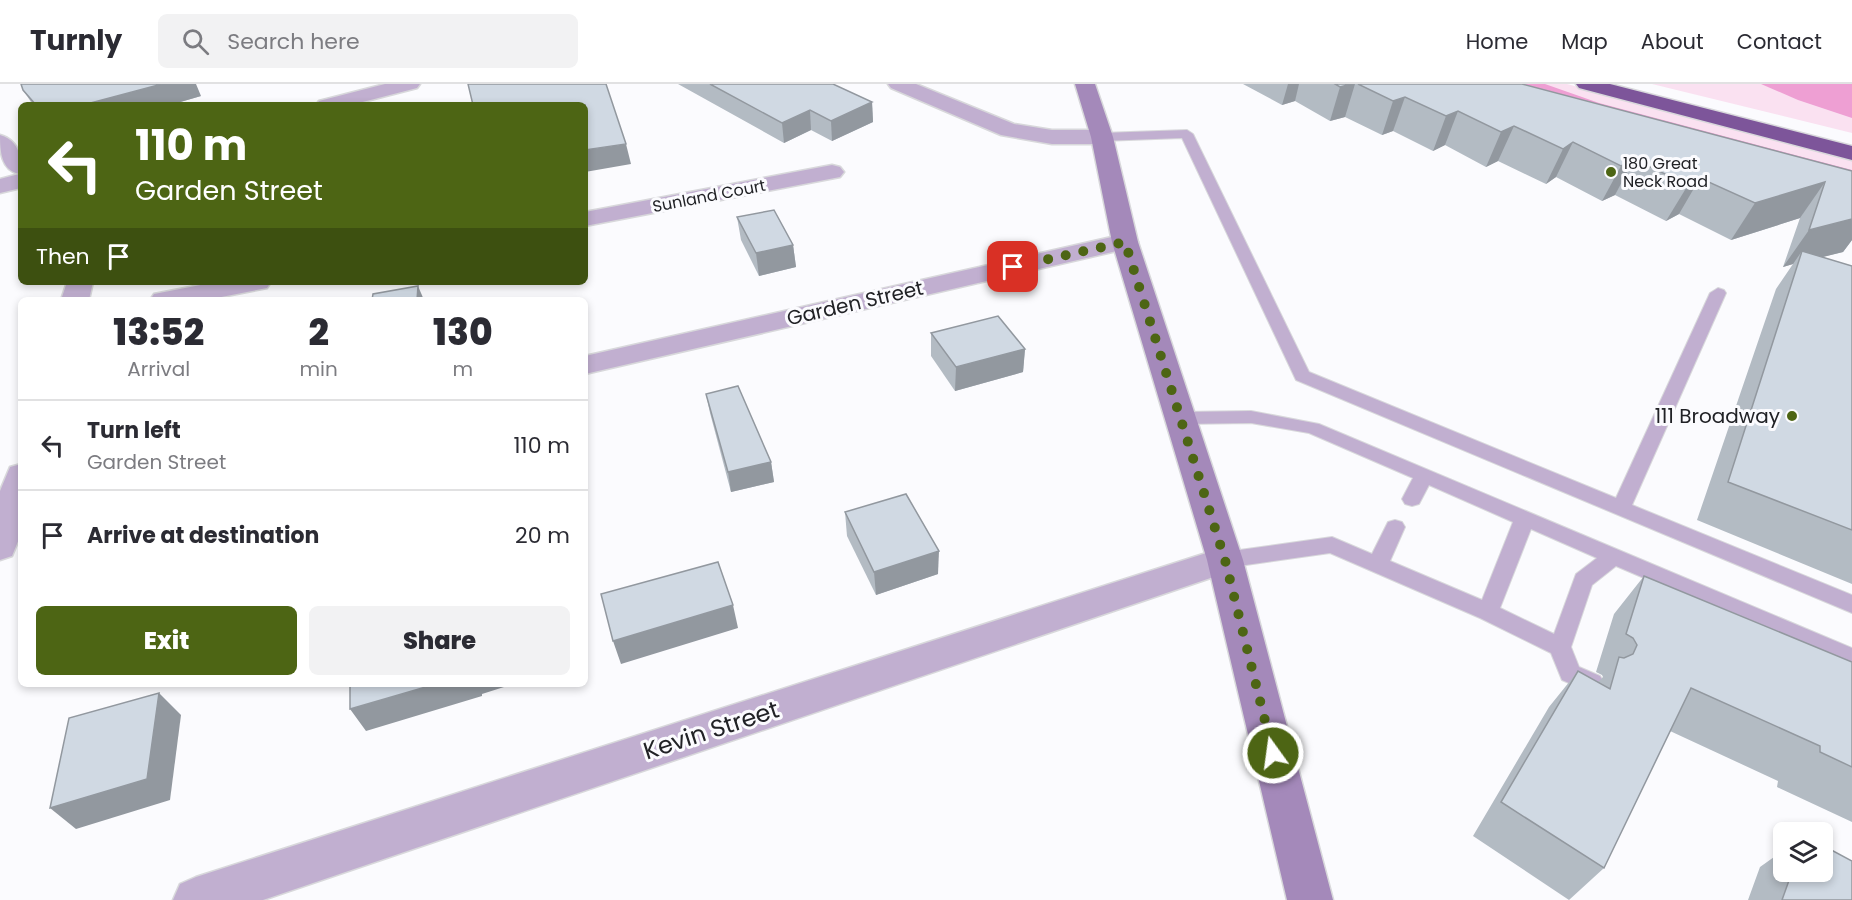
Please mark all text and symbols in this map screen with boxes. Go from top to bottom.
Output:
search box [158,14,578,68]
text: Turnly [30,21,122,60]
icon: search [179,25,212,58]
text: Search here [227,26,360,57]
text: Home [1466,27,1528,56]
text: Map [1561,27,1608,56]
text: About [1641,27,1704,56]
text: Contact [1737,27,1822,56]
text: 110 m [135,116,247,175]
icon: left [36,126,114,204]
place label: 180 Great Neck Road [1623,152,1708,193]
marker: 180 Great Neck Road [1604,165,1618,179]
text: Garden Street [135,172,323,209]
street label: Sunland Court [651,174,768,218]
icon: arrive [102,240,135,273]
text: Then [36,241,90,272]
pin [987,241,1038,292]
icon: arrive [996,250,1029,283]
street label: Garden Street [784,274,926,332]
text: 13:52 [113,307,204,358]
text: 2 [308,307,329,358]
text: 130 [433,307,493,358]
text: Arrival [127,355,190,383]
text: min [299,355,338,383]
text: m [453,355,473,383]
place label: 111 Broadway [1655,402,1780,430]
marker: 111 Broadway [1785,409,1799,423]
text: Turn left [87,415,181,446]
icon: left [36,429,69,462]
text: 110 m [514,430,570,461]
text: Garden Street [87,448,226,476]
icon: arrive [36,519,69,552]
text: Arrive at destination [87,520,319,551]
text: 20 m [515,520,570,551]
button: Exit [36,606,297,675]
button: Share [309,606,570,675]
street label: Kevin Street [639,693,783,767]
position arrow [1241,721,1305,785]
map controls [1773,822,1833,882]
button: layers [1773,822,1833,882]

